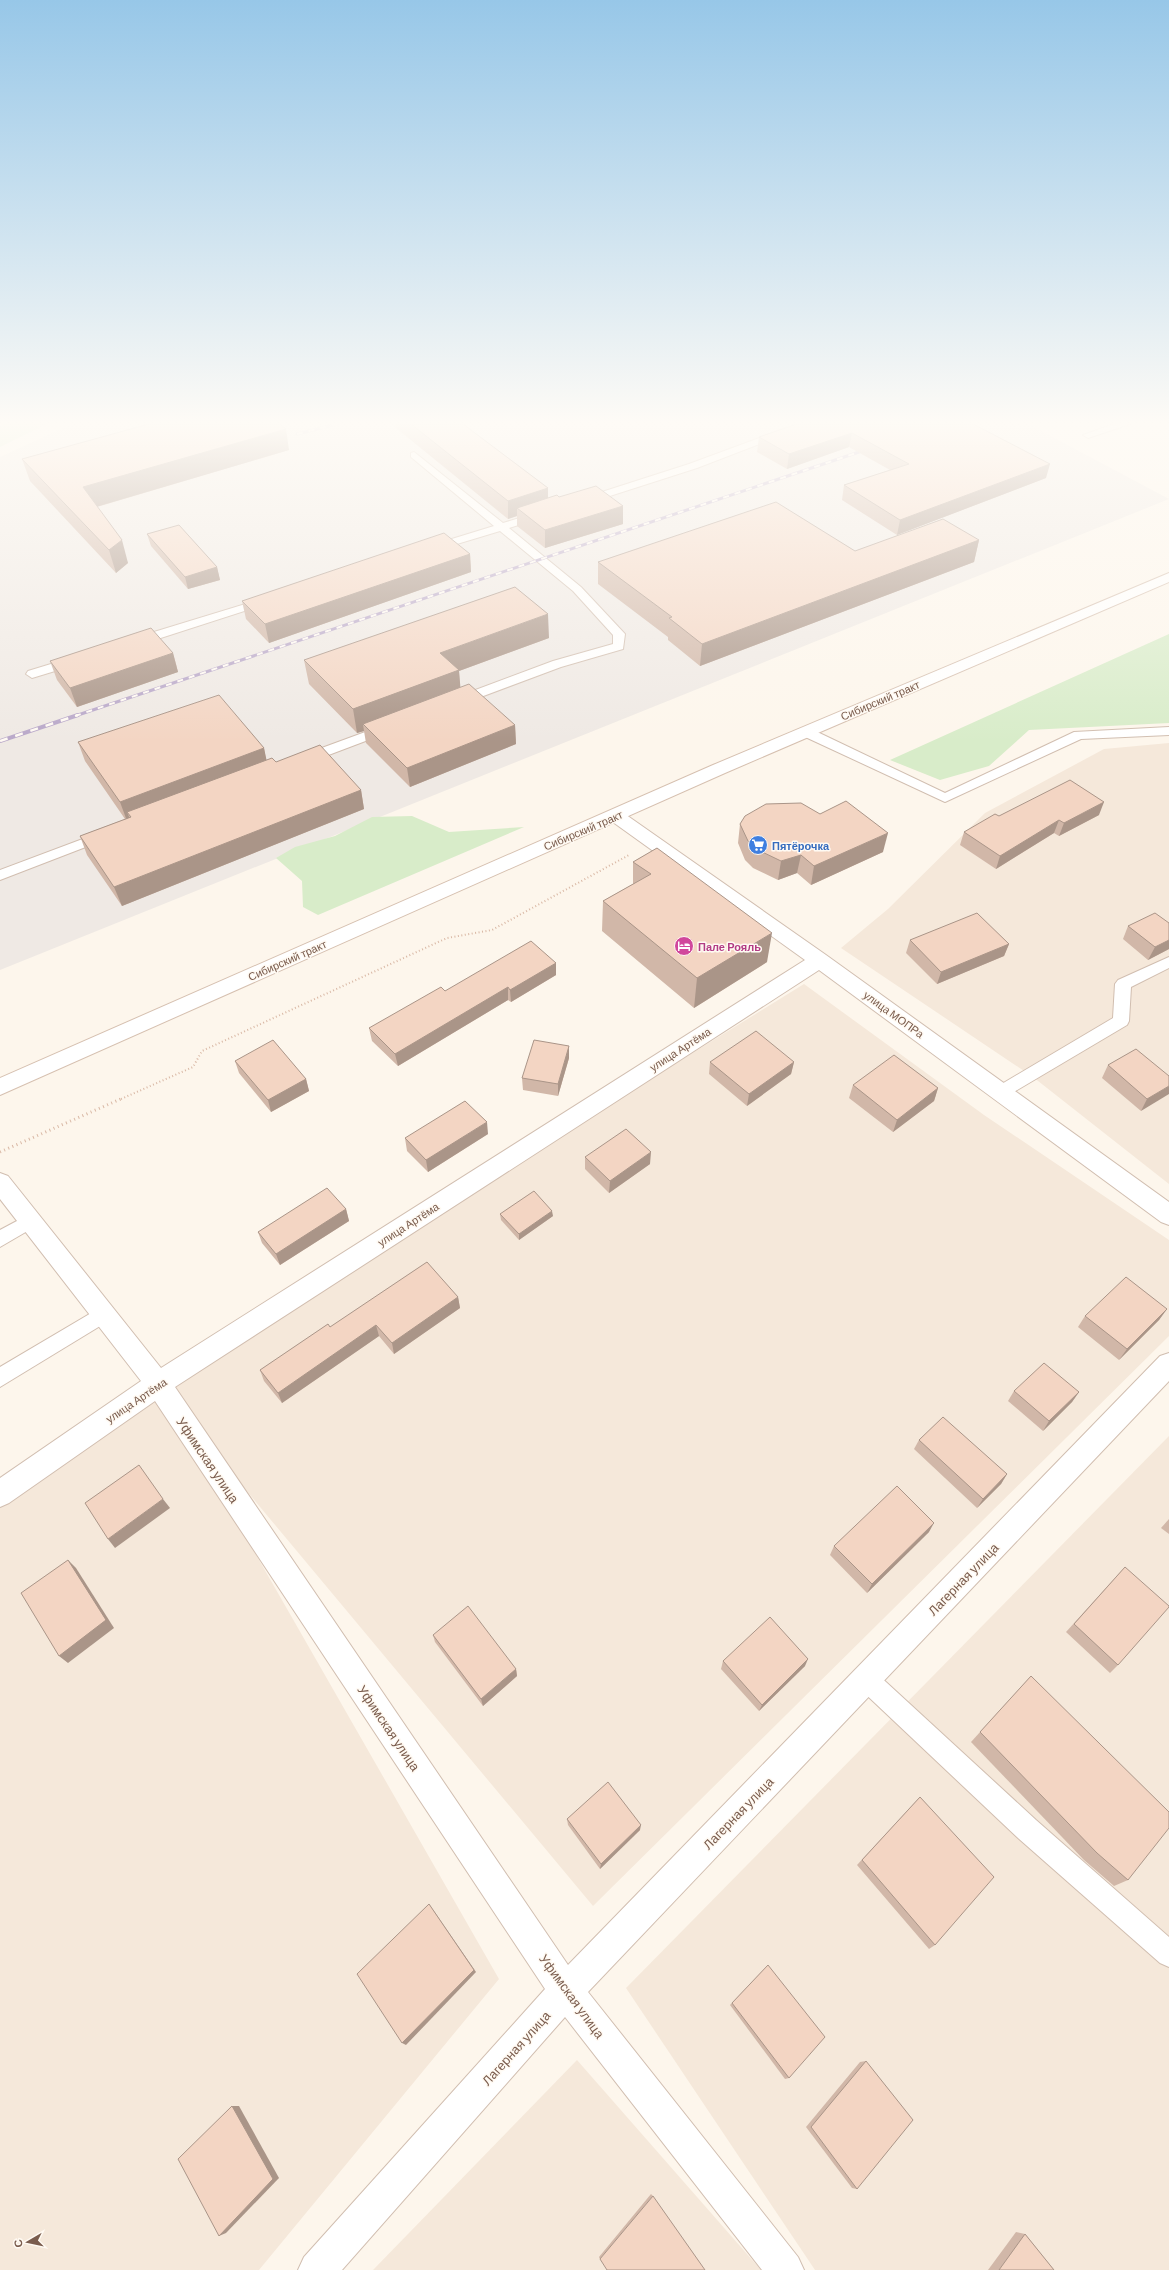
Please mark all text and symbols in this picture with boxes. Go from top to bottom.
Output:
street label: Сибирский тракт [838,677,922,723]
street label: Сибирский тракт [541,807,625,853]
supermarket icon: Пятёрочка [747,834,769,856]
place label: Пятёрочка [772,839,830,852]
hotel icon: Пале Рояль [673,935,695,957]
street label: Сибирский тракт [246,937,328,983]
place label: Пале Рояль [698,940,761,953]
street label: улица МОПРа [861,988,927,1041]
street label: улица Артёма [647,1024,714,1074]
street label: улица Артёма [375,1199,442,1249]
street label: улица Артёма [103,1374,170,1425]
street label: Уфимская улица [173,1414,243,1507]
street label: Лагерная улица [924,1539,1002,1619]
street label: Уфимская улица [354,1682,424,1775]
street label: Лагерная улица [699,1773,777,1853]
street label: Уфимская улица [536,1951,608,2042]
street label: Лагерная улица [478,2007,554,2088]
north arrow [8,2222,48,2262]
text: С [11,2239,25,2249]

